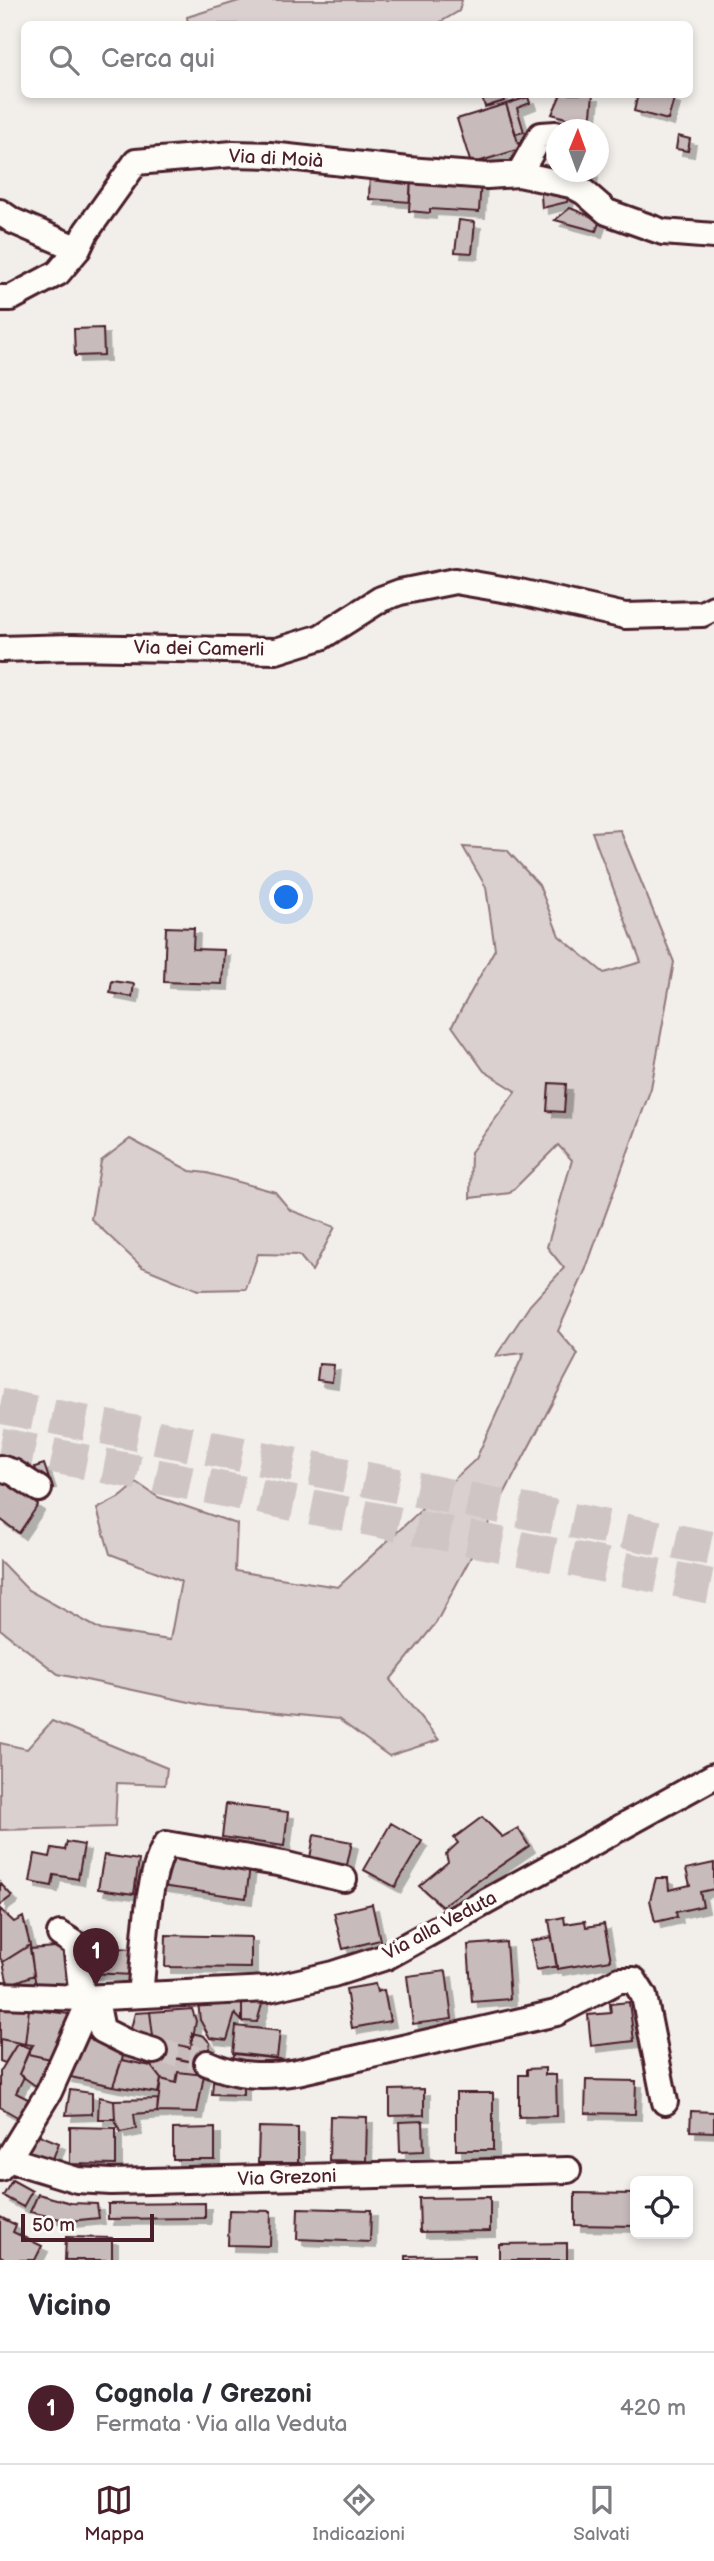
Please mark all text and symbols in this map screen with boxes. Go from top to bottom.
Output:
search box [21,21,693,98]
icon: search [45,41,83,79]
text: Cerca qui [101,44,215,75]
north arrow [546,119,609,182]
street label: Via di Moià [228,145,324,173]
street label: Via dei Camerli [134,636,264,662]
your location [269,880,303,914]
street label: Via alla Veduta [379,1886,501,1966]
pin: 1 [73,1928,119,1986]
street label: Via Grezoni [237,2165,337,2191]
map controls [630,2176,693,2239]
button: locate [630,2176,693,2239]
scale bar [21,2211,154,2243]
text: 50 m [32,2214,75,2237]
text: Vicino [28,2288,111,2324]
text: Cognola / Grezoni [95,2379,312,2410]
text: 1 [46,2394,56,2422]
text: 420 m [620,2394,686,2422]
text: Fermata · Via alla Veduta [95,2410,348,2438]
tab: Mappa [84,2481,144,2546]
tab: Indicazioni [313,2481,405,2546]
tab: Salvati [573,2481,630,2546]

